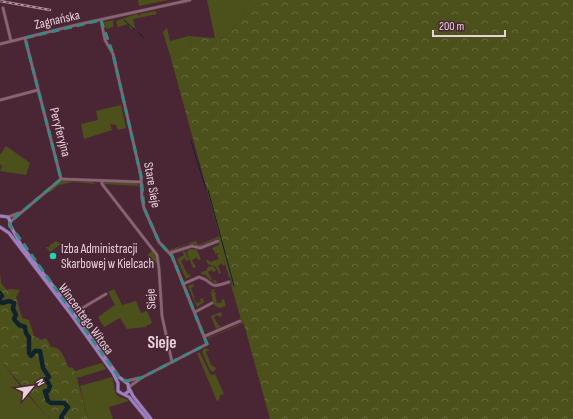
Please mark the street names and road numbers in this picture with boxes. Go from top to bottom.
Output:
street label: Zagnańska [33,7,81,33]
street label: Peryferyjna [46,106,74,158]
street label: Stare Sieje [140,161,164,209]
street label: Wincentego Witosa [55,280,117,358]
street label: Sieje [142,288,160,310]

